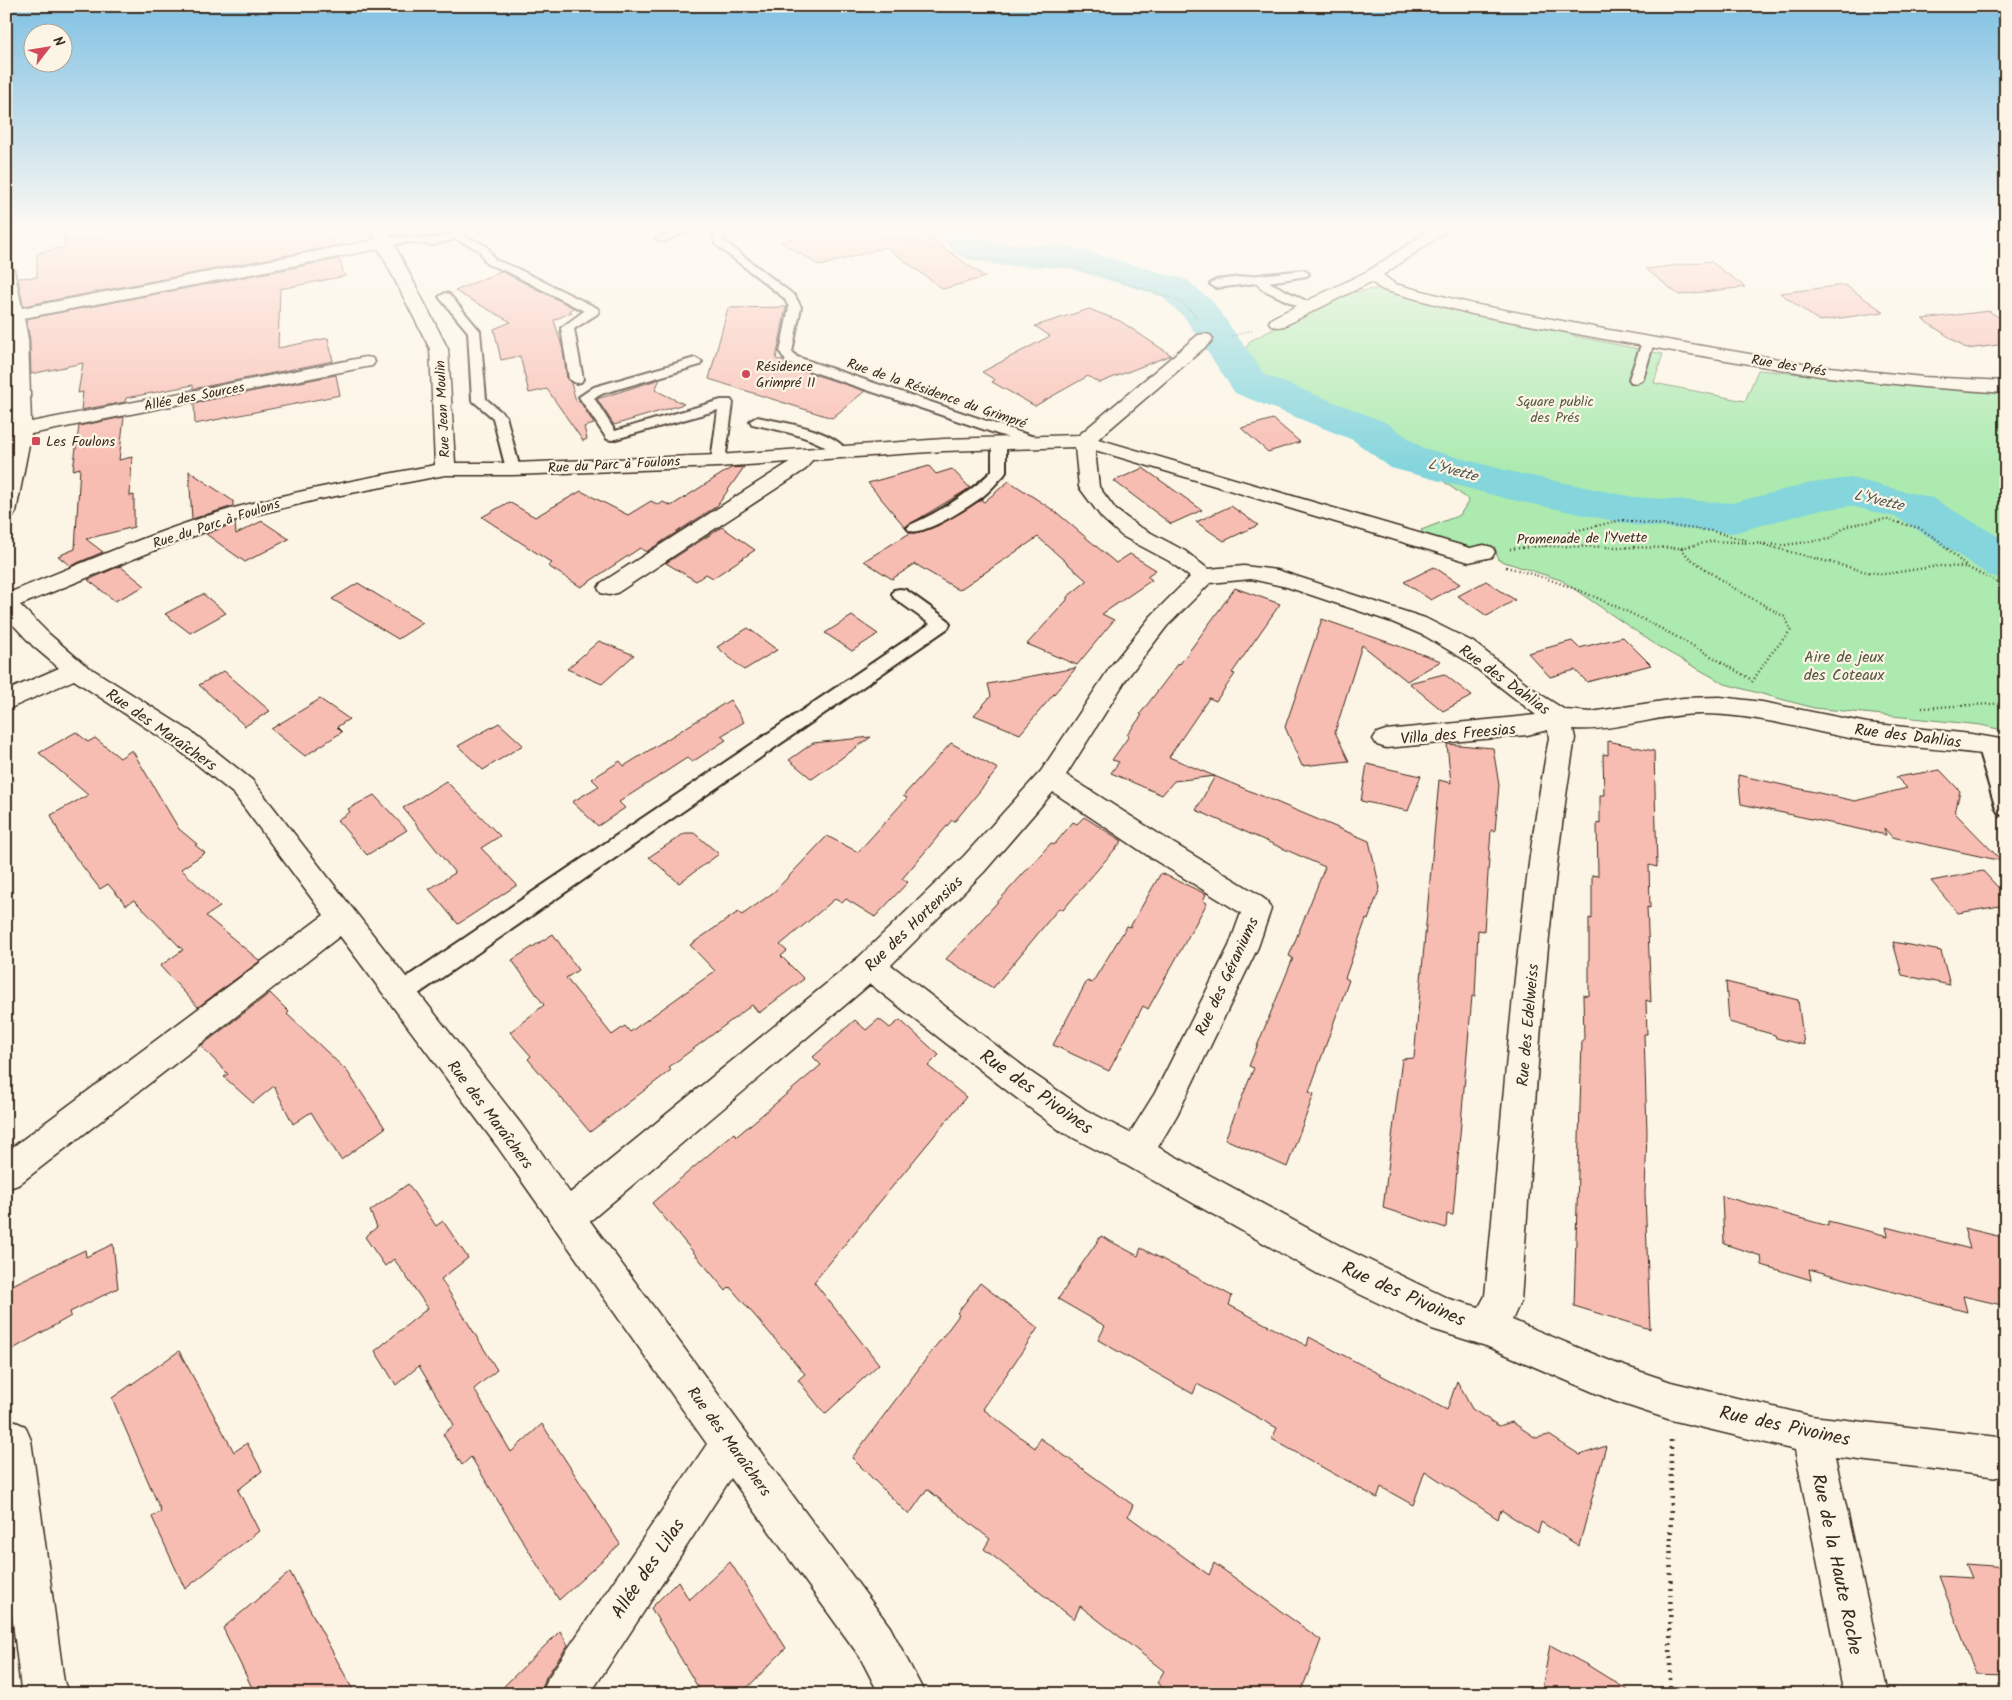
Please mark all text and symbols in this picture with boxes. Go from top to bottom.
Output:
north arrow [22,22,72,72]
text: N [47,32,70,51]
street label: Rue des Prés [1750,349,1828,383]
street label: Rue de la Résidence du Grimpré [844,353,1030,435]
place label: Résidence Grimpré II [756,356,815,394]
street label: Rue Jean Moulin [429,360,457,458]
marker: Résidence Grimpré II [740,368,752,380]
street label: Allée des Sources [142,376,246,418]
park label: Square public des Prés [1516,391,1594,429]
place label: Les Foulons [46,431,115,453]
marker: Les Foulons [30,435,42,447]
street label: Rue du Parc à Foulons [547,451,681,479]
water label: L'Yvette [1425,453,1481,489]
water label: L'Yvette [1852,484,1907,519]
street label: Rue du Parc à Foulons [150,493,283,555]
street label: Promenade de l'Yvette [1516,527,1648,551]
street label: Rue des Dahlias [1453,638,1555,722]
park label: Aire de jeux des Coteaux [1804,645,1885,688]
street label: Rue des Maraîchers [100,682,222,778]
street label: Villa des Freesias [1400,717,1517,752]
street label: Rue des Dahlias [1853,718,1963,755]
street label: Rue des Hortensias [859,870,969,978]
street label: Rue des Géraniums [1189,913,1266,1040]
street label: Rue des Edelweiss [1511,963,1546,1087]
street label: Rue des Pivoines [973,1042,1099,1143]
street label: Rue des Maraîchers [440,1055,539,1175]
street label: Rue des Pivoines [1336,1254,1470,1336]
street label: Rue des Maraîchers [680,1382,777,1502]
street label: Rue des Pivoines [1716,1398,1853,1455]
street label: Rue de la Haute Roche [1802,1471,1870,1658]
street label: Allée des Lilas [604,1513,693,1625]

